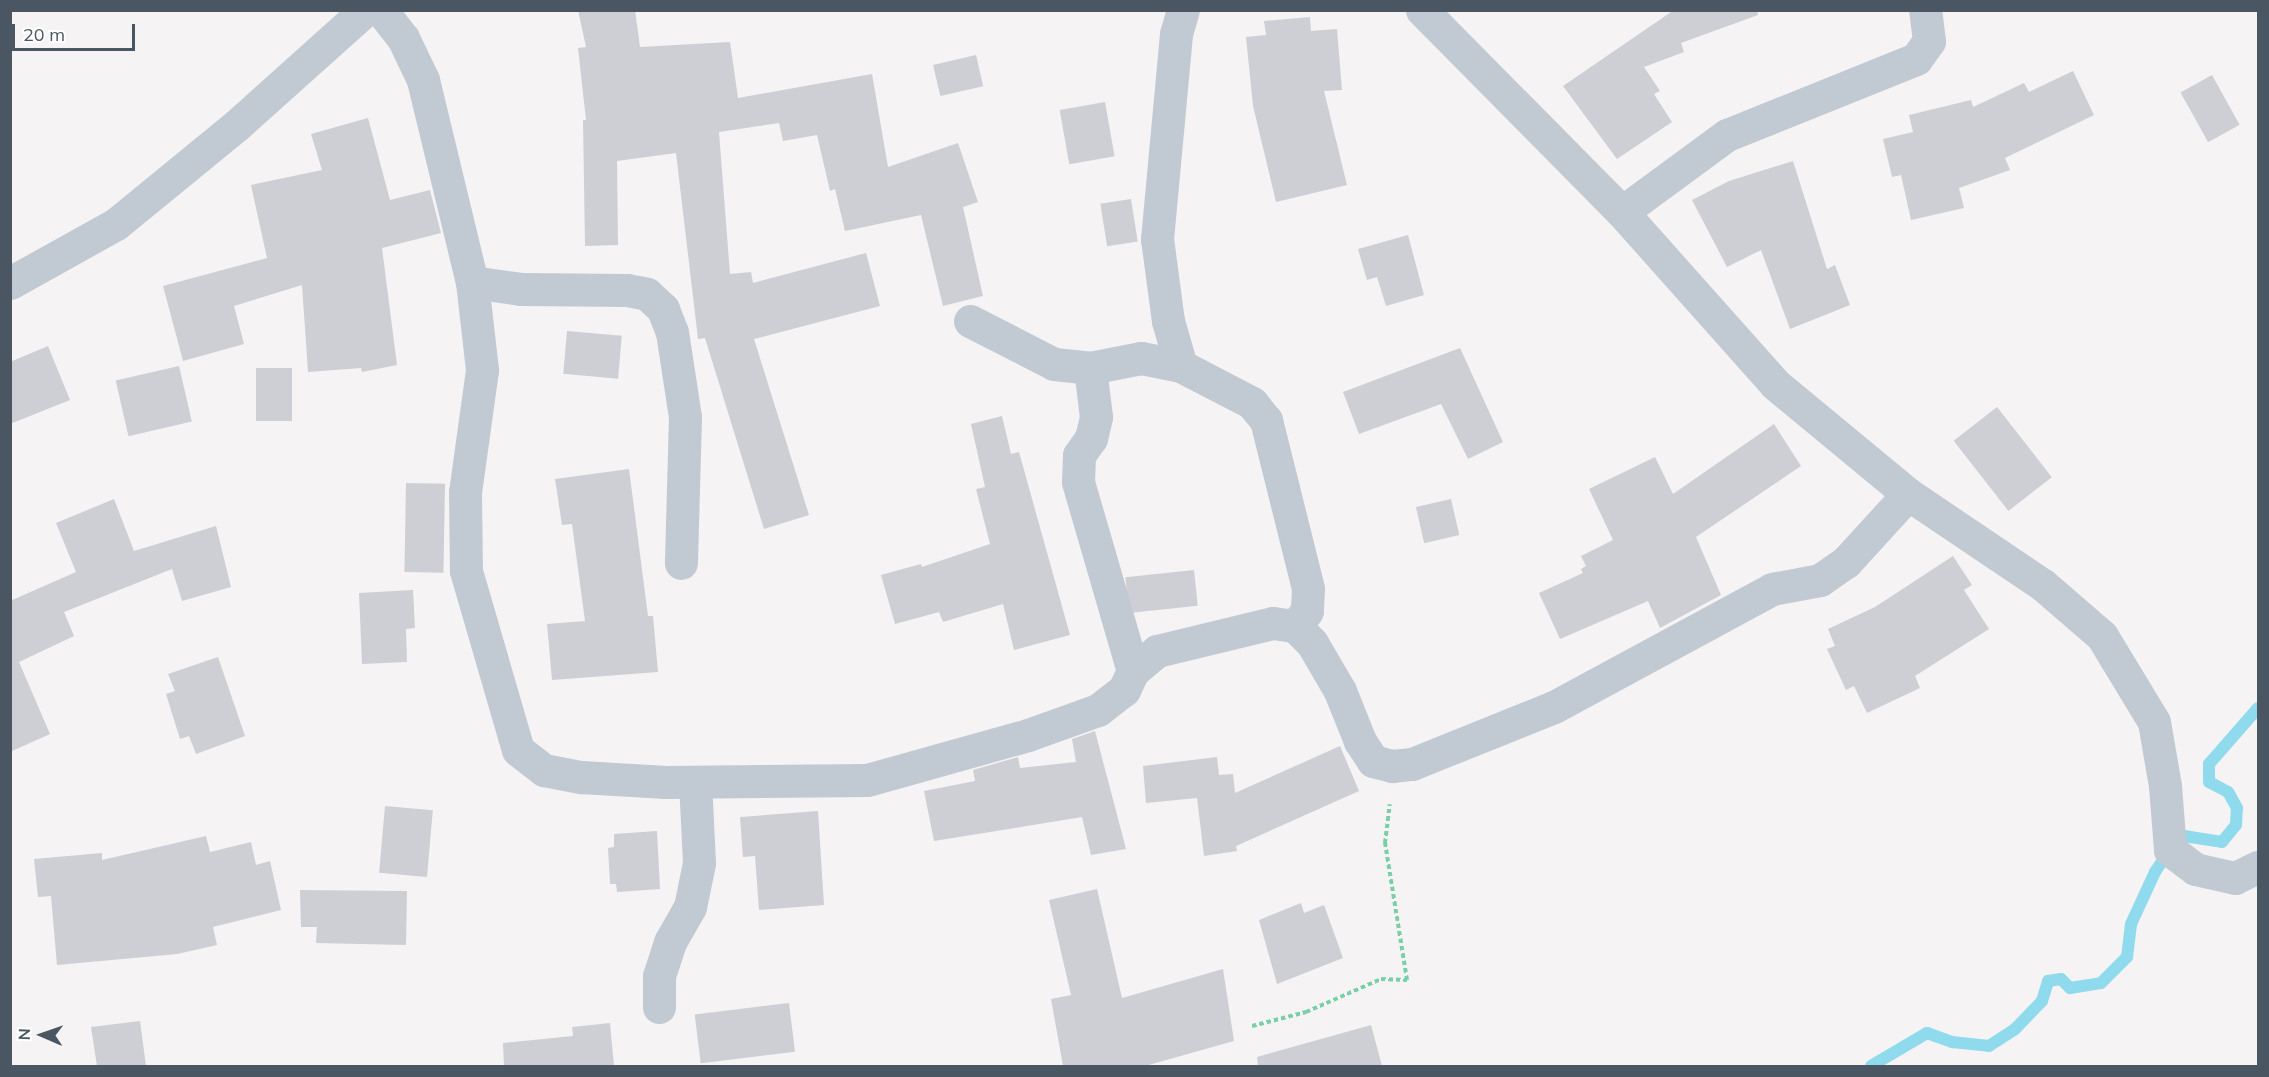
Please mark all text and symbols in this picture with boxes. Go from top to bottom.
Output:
scale bar [15,12,138,50]
text: 20 m [23,23,65,46]
north arrow [12,1005,72,1065]
text: N [14,1028,34,1041]

